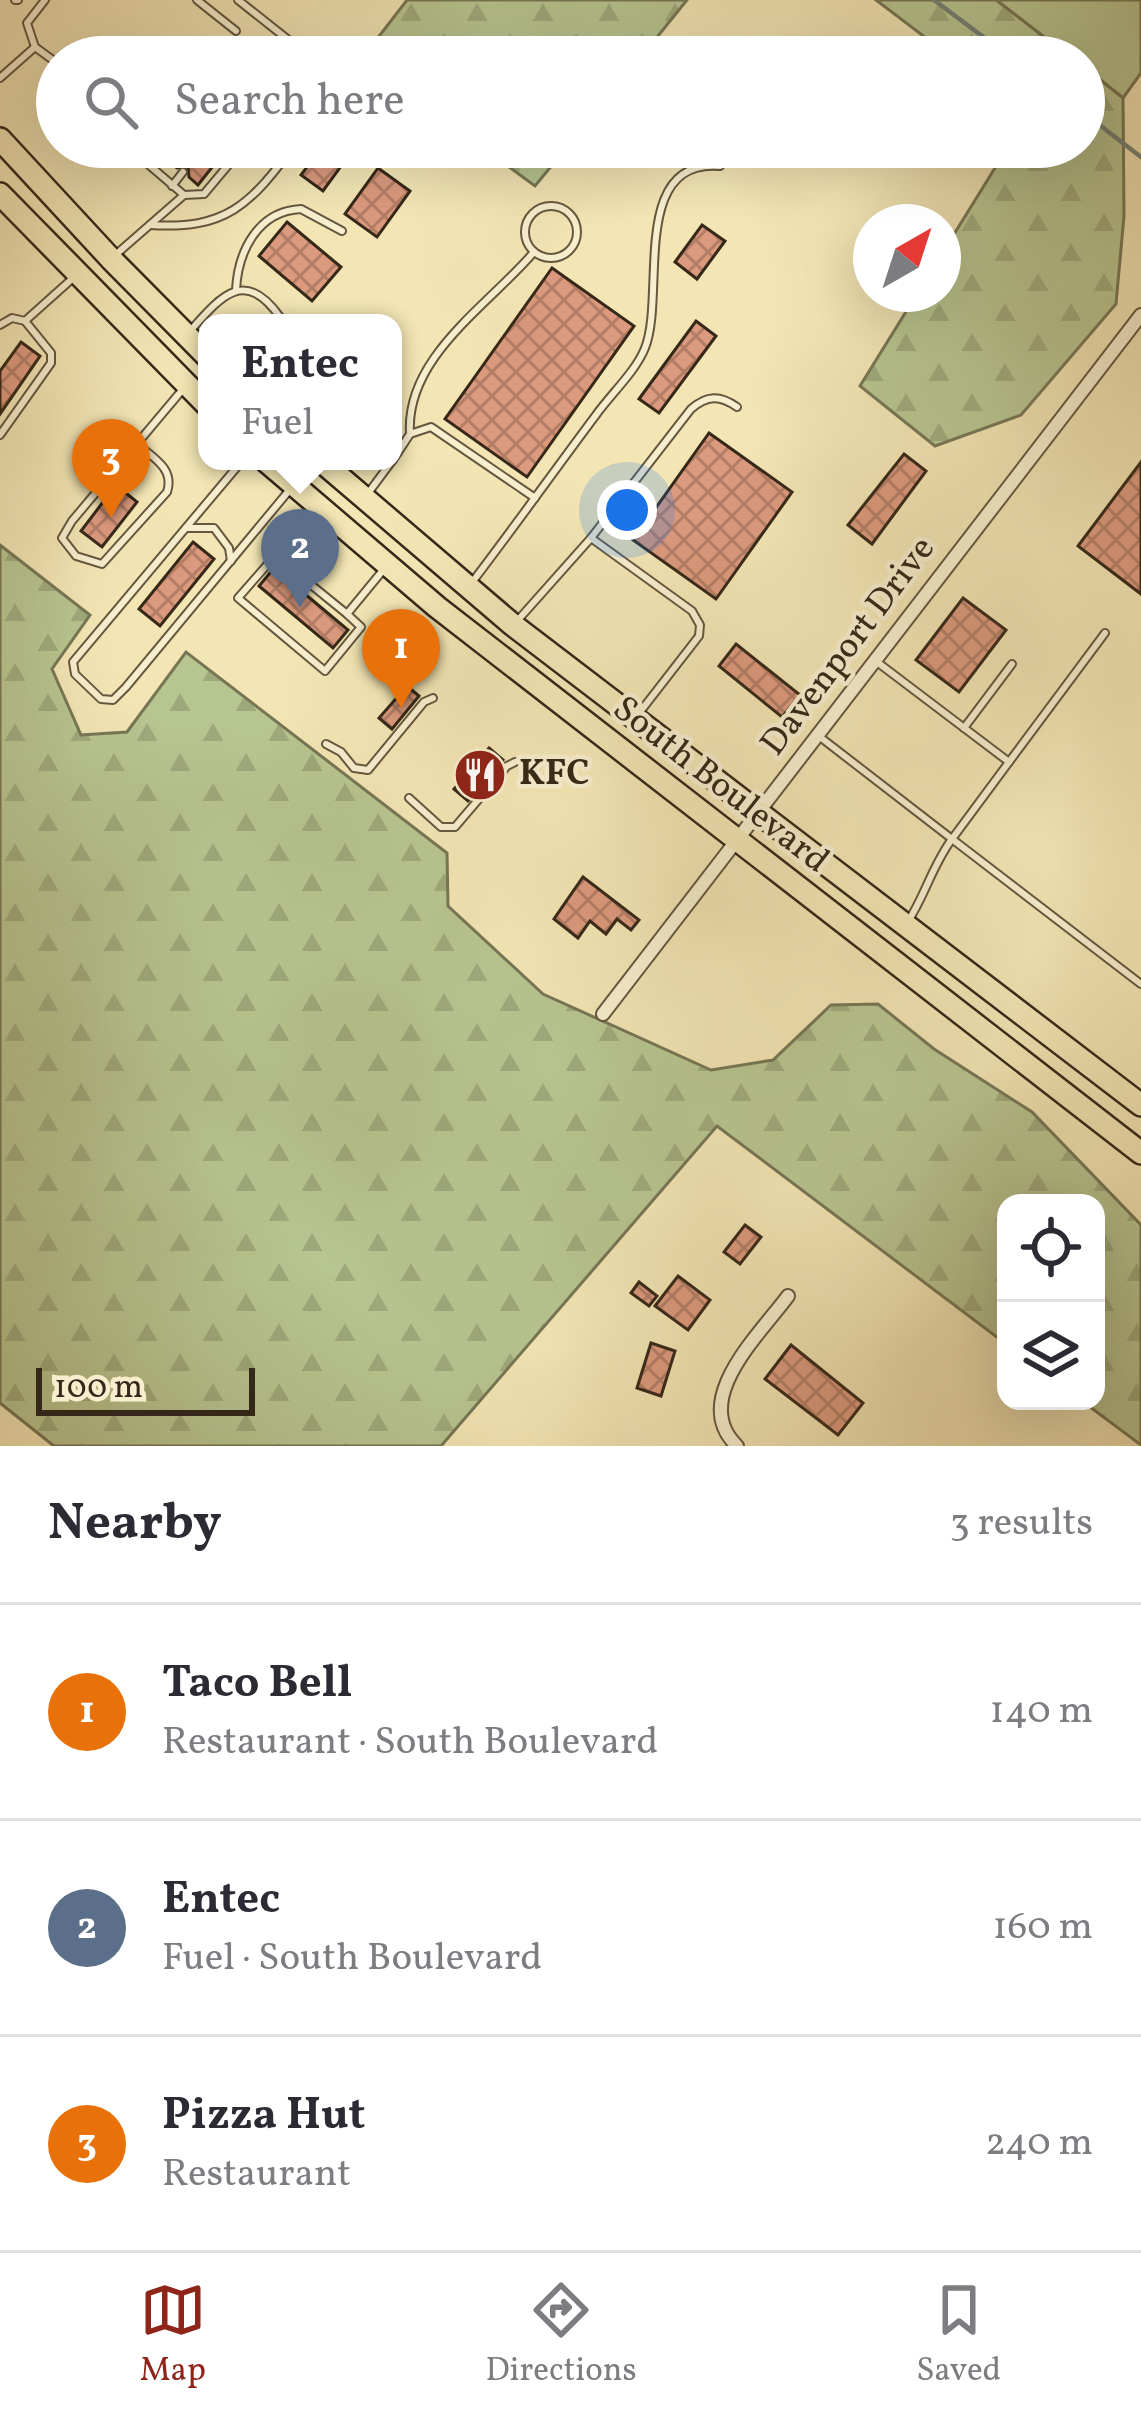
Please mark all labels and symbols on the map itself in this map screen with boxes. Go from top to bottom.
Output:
north arrow [853,204,961,312]
pin: 3 [72,419,150,518]
your location [597,480,657,540]
pin: 2 [261,509,339,608]
street label: Davenport Drive [750,527,948,767]
pin: 1 [362,609,440,708]
street label: South Boulevard [601,686,839,886]
restaurant icon: KFC [452,747,508,803]
place label: KFC [519,750,589,800]
scale bar [36,1362,255,1415]

